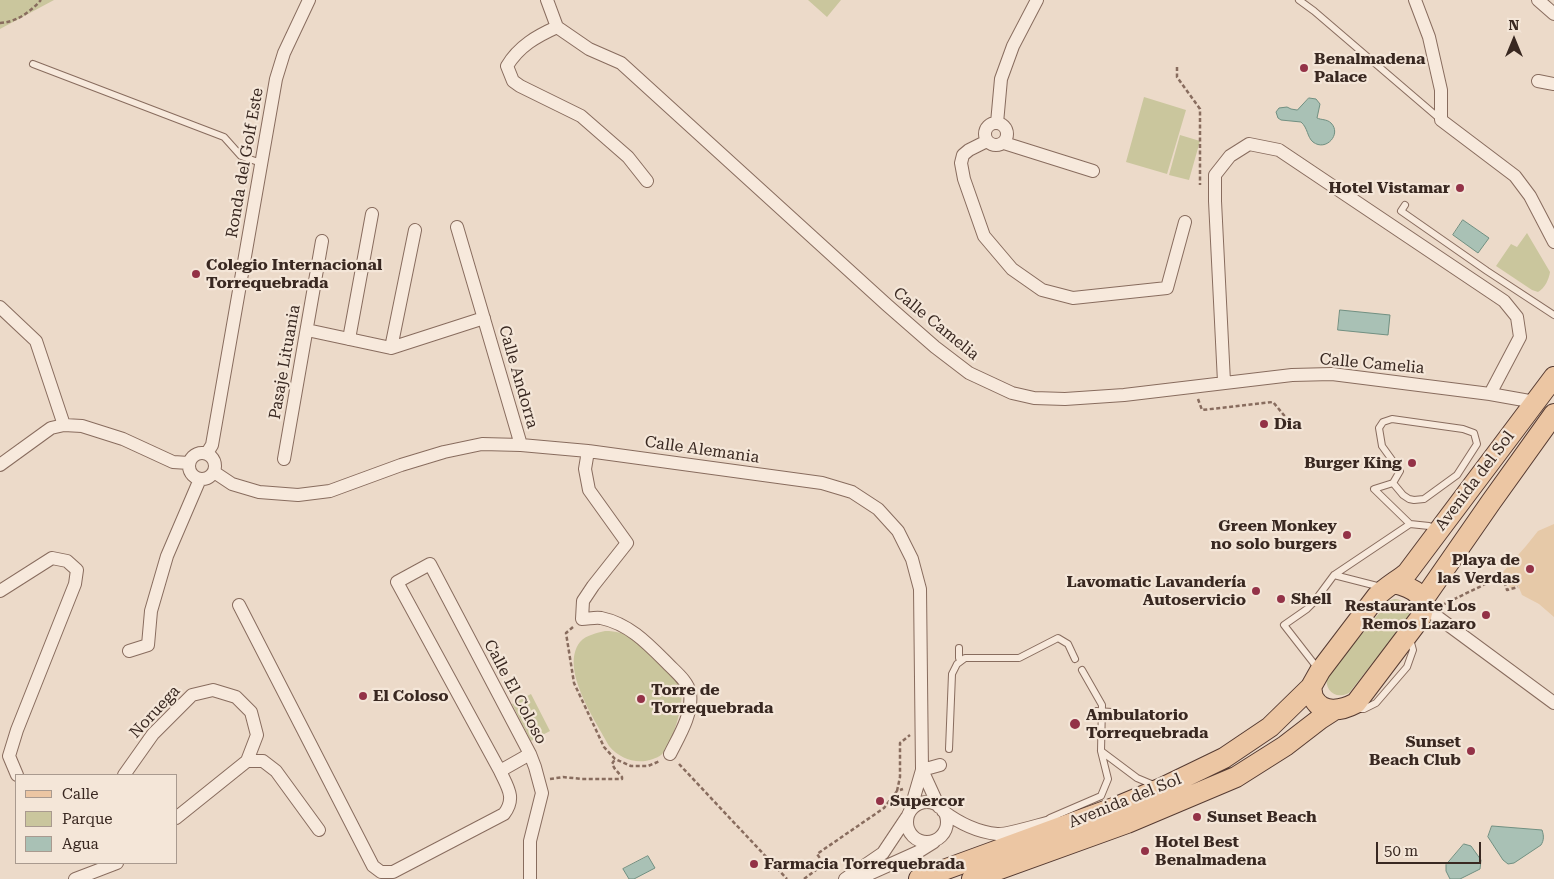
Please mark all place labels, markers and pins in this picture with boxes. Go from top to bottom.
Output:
place label: Benalmadena Palace [1314,49,1425,87]
marker: Benalmadena Palace [1298,62,1310,74]
place label: Hotel Vistamar [1329,178,1450,198]
marker: Hotel Vistamar [1454,182,1466,194]
place label: Colegio Internacional Torrequebrada [206,255,382,293]
marker: Colegio Internacional Torrequebrada [190,268,202,280]
place label: Dia [1274,414,1302,434]
marker: Dia [1258,418,1270,430]
place label: Burger King [1304,453,1402,473]
marker: Burger King [1406,457,1418,469]
place label: Green Monkey no solo burgers [1211,516,1337,554]
marker: Green Monkey no solo burgers [1341,529,1353,541]
place label: Playa de las Verdas [1437,550,1520,588]
marker: Playa de las Verdas [1524,563,1536,575]
place label: Lavomatic Lavandería Autoservicio [1066,572,1246,610]
marker: Lavomatic Lavandería Autoservicio [1250,585,1262,597]
place label: Shell [1291,589,1332,609]
marker: Shell [1275,593,1287,605]
place label: Restaurante Los Remos Lazaro [1345,596,1476,634]
marker: Restaurante Los Remos Lazaro [1480,609,1492,621]
place label: Torre de Torrequebrada [651,680,773,718]
place label: El Coloso [373,686,449,706]
marker: El Coloso [357,690,369,702]
marker: Torre de Torrequebrada [635,693,647,705]
place label: Ambulatorio Torrequebrada [1086,705,1208,743]
marker: Ambulatorio Torrequebrada [1068,717,1082,731]
place label: Sunset Beach Club [1369,732,1461,770]
marker: Sunset Beach Club [1465,745,1477,757]
place label: Supercor [890,791,965,811]
marker: Supercor [874,795,886,807]
place label: Sunset Beach [1207,807,1317,827]
marker: Sunset Beach [1191,811,1203,823]
place label: Hotel Best Benalmadena [1155,832,1266,870]
marker: Hotel Best Benalmadena [1139,845,1151,857]
place label: Farmacia Torrequebrada [764,854,965,874]
marker: Farmacia Torrequebrada [748,858,760,870]

